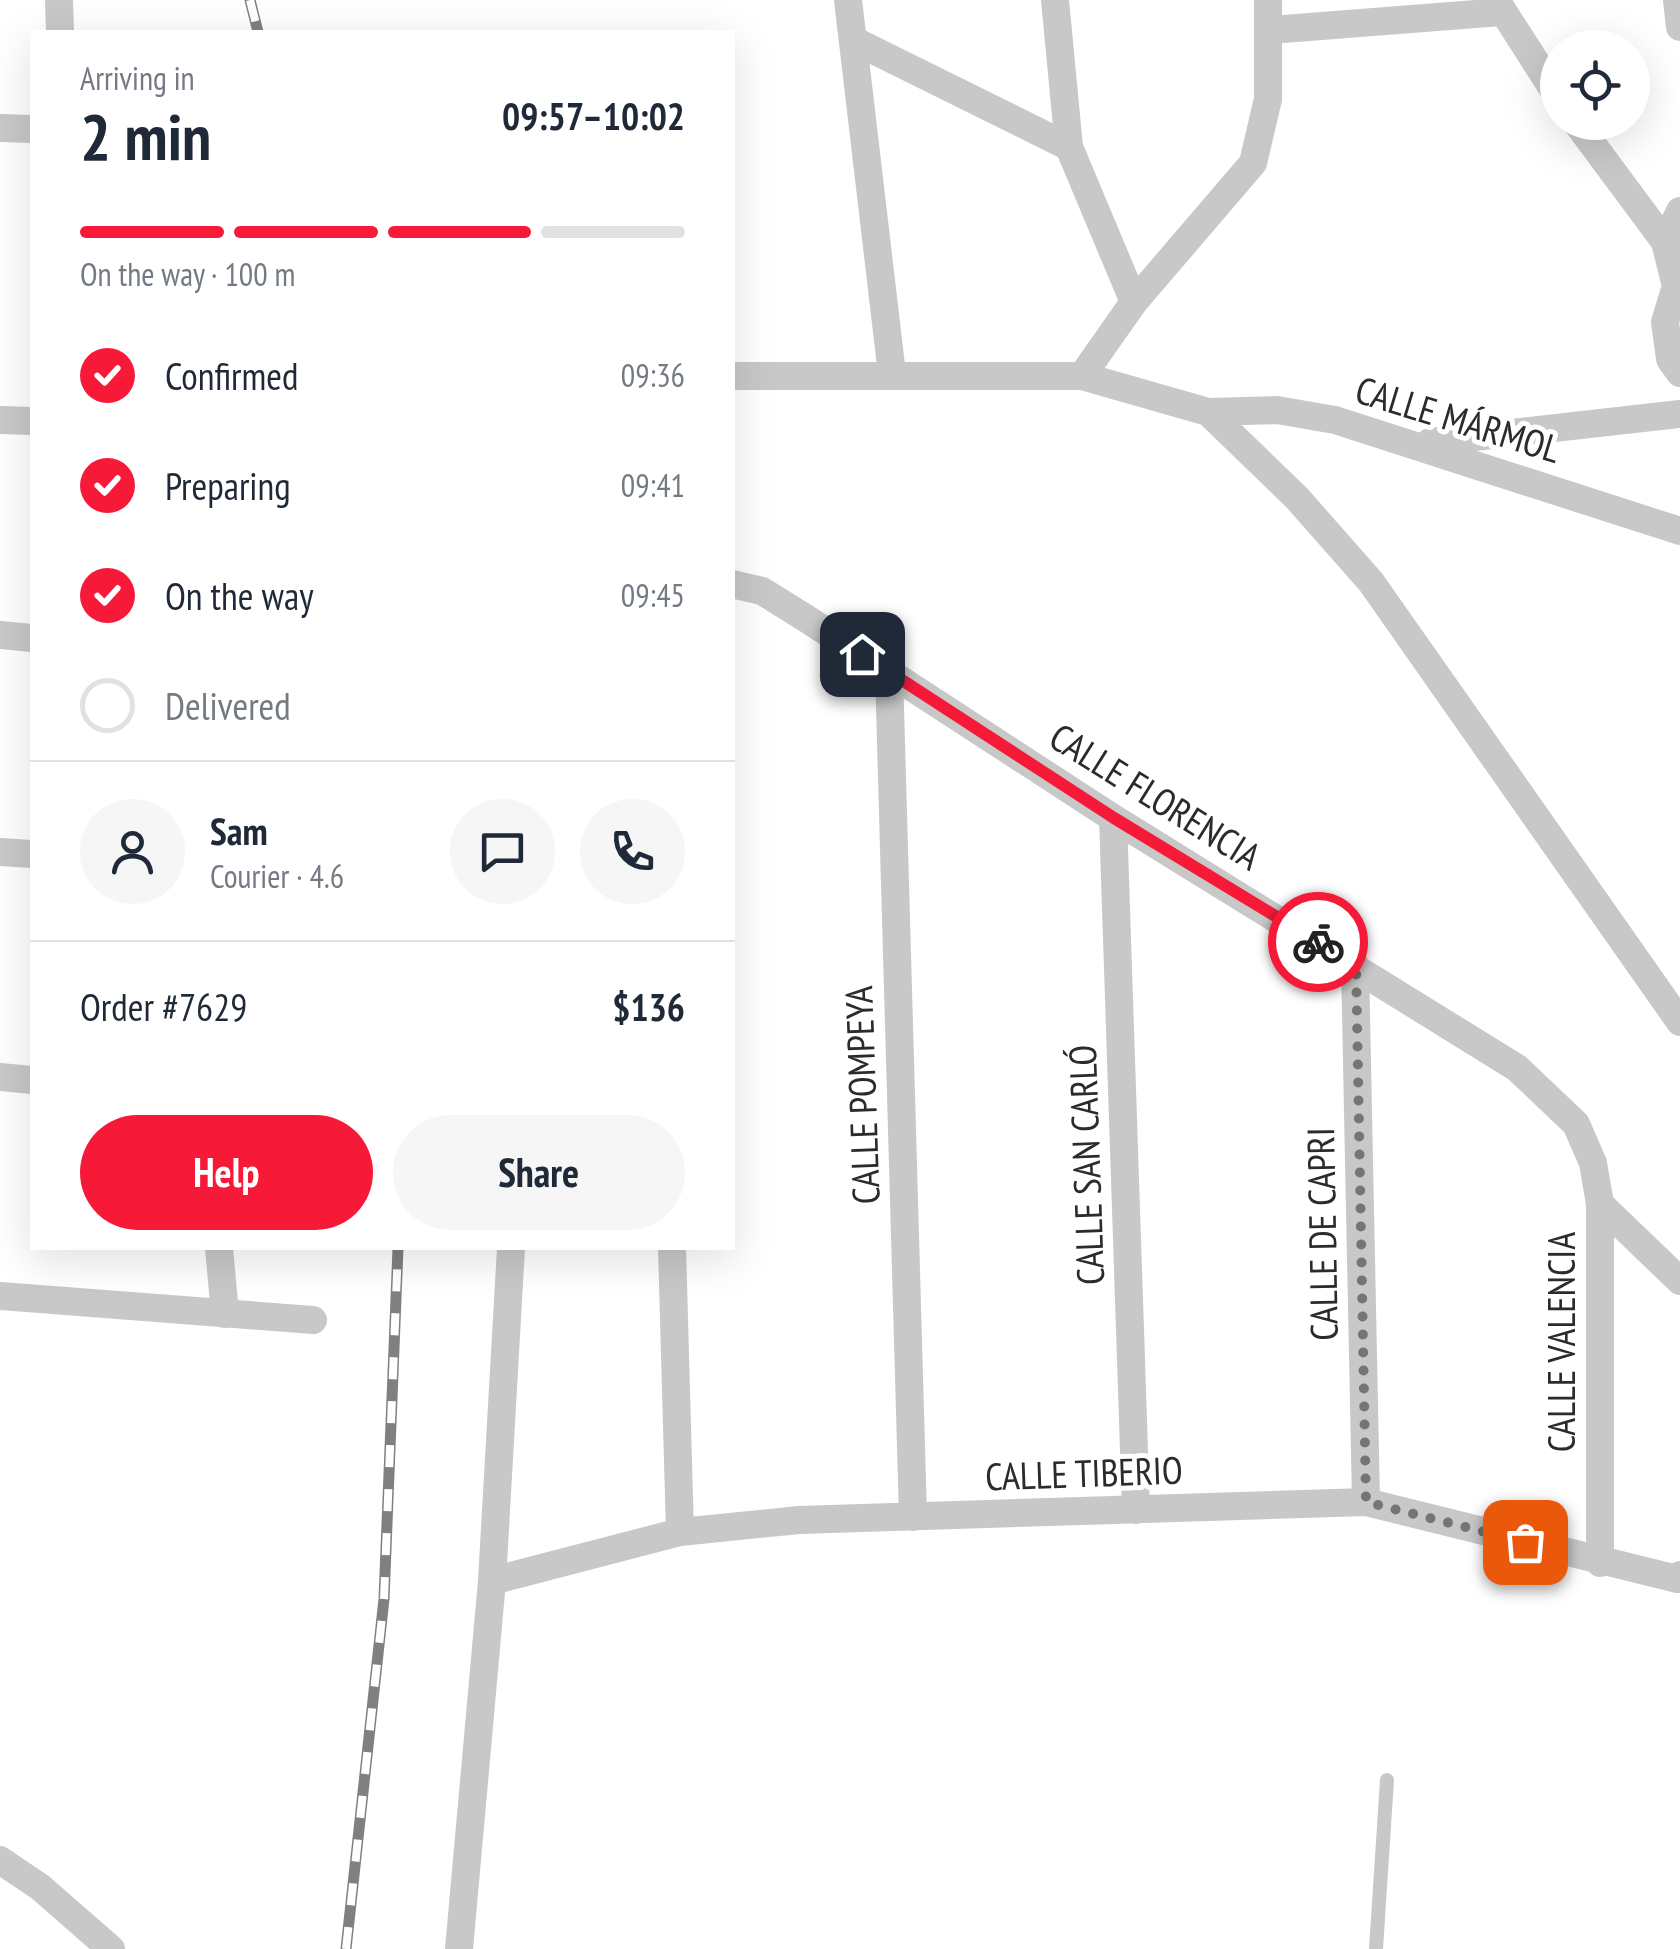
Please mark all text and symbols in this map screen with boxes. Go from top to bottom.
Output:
map controls [1540,30,1650,140]
button: locate [1540,30,1650,140]
text: Arriving in [80,57,195,99]
text: 09:57–10:02 [502,91,685,140]
text: 2 min [80,94,211,178]
text: On the way · 100 m [80,253,295,295]
icon: check [80,348,135,403]
text: Confirmed [165,351,298,400]
text: 09:36 [621,354,685,396]
street label: CALLE MÁRMOL [1350,364,1567,473]
icon: check [80,458,135,513]
text: Preparing [165,461,291,510]
text: 09:41 [621,464,685,506]
icon: check [80,568,135,623]
text: On the way [165,571,313,620]
text: 09:45 [621,574,685,616]
pin [820,612,905,697]
icon: home [835,627,890,682]
text: Delivered [165,681,291,730]
street label: CALLE FLORENCIA [1041,711,1270,880]
button: person [80,799,185,904]
button: chat [450,799,555,904]
button: phone [580,799,685,904]
text: Sam [210,806,268,855]
text: Courier · 4.6 [210,855,344,897]
courier [1268,892,1368,992]
icon: bike [1291,915,1346,970]
text: Order #7629 [80,982,247,1031]
text: $136 [612,982,685,1031]
street label: CALLE POMPEYA [833,985,890,1205]
street label: CALLE SAN CARLÓ [1057,1044,1114,1286]
button: Help [80,1115,373,1230]
button: Share [393,1115,685,1230]
street label: CALLE DE CAPRI [1295,1127,1348,1341]
street label: CALLE VALENCIA [1536,1232,1585,1452]
street label: CALLE TIBERIO [984,1445,1183,1500]
pin [1483,1500,1568,1585]
icon: bag [1498,1515,1553,1570]

